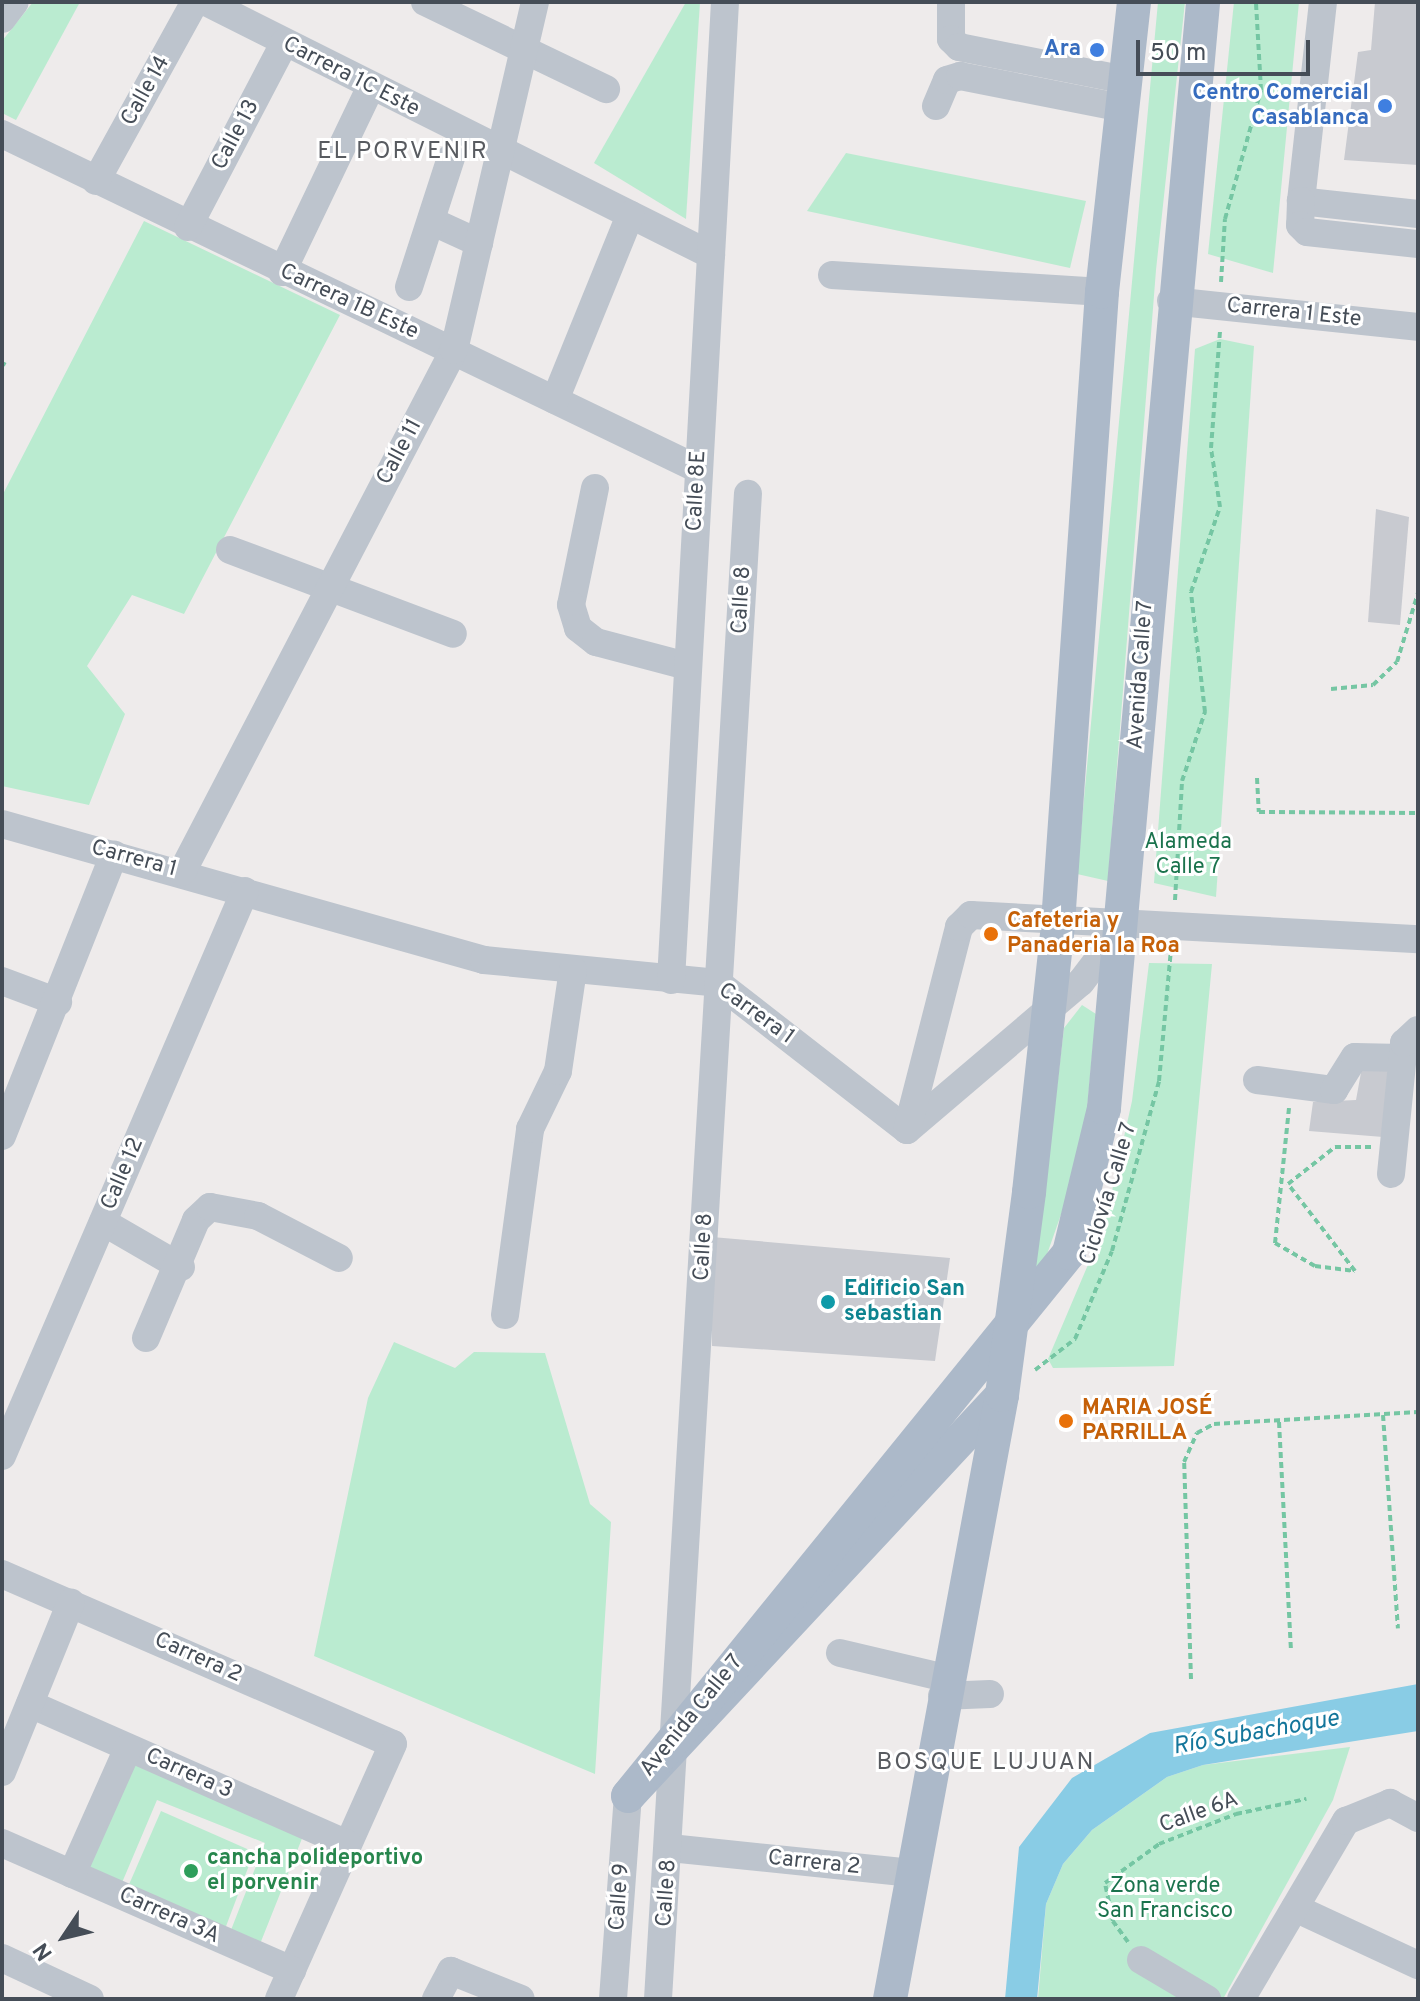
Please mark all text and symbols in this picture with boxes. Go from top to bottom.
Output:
scale bar [1140,24,1314,74]
street label: Carrera 1C Este [278,31,424,123]
place label: Ara [1044,37,1081,63]
text: 50 m [1150,39,1206,69]
marker: Ara [1088,41,1106,59]
street label: Calle 14 [116,51,176,131]
place label: Centro Comercial Casablanca [1192,80,1369,132]
street label: Calle 13 [207,95,265,175]
marker: Centro Comercial Casablanca [1376,97,1394,115]
district label: EL PORVENIR [317,139,489,167]
street label: Carrera 1B Este [275,258,423,346]
street label: Carrera 1 Este [1225,293,1363,333]
street label: Calle 11 [372,415,428,489]
street label: Calle 8E [682,450,712,532]
street label: Calle 8 [727,565,757,635]
street label: Avenida Calle 7 [1123,599,1159,751]
park label: Alameda Calle 7 [1144,829,1232,880]
street label: Carrera 1 [88,835,180,883]
place label: Cafeteria y Panaderia la Roa [1007,908,1180,960]
marker: Cafeteria y Panaderia la Roa [982,925,1000,943]
street label: Carrera 1 [713,978,799,1050]
street label: Ciclovía Calle 7 [1075,1119,1143,1269]
street label: Calle 12 [96,1134,150,1214]
street label: Calle 8 [689,1212,719,1282]
place label: Edificio San sebastian [844,1276,965,1328]
marker: Edificio San sebastian [819,1293,837,1311]
place label: MARIA JOSÉ PARRILLA [1082,1395,1213,1446]
marker: MARIA JOSÉ PARRILLA [1057,1412,1075,1430]
street label: Carrera 2 [150,1627,246,1689]
street label: Avenida Calle 7 [635,1649,749,1783]
water label: Río Subachoque [1171,1705,1341,1763]
street label: Carrera 3 [141,1743,237,1805]
district label: BOSQUE LUJUAN [877,1750,1095,1778]
street label: Calle 6A [1156,1787,1242,1839]
place label: cancha polideportivo el porvenir [207,1845,423,1896]
street label: Carrera 2 [766,1845,862,1881]
street label: Calle 8 [651,1858,683,1928]
marker: cancha polideportivo el porvenir [182,1862,200,1880]
street label: Calle 9 [604,1862,636,1932]
park label: Zona verde San Francisco [1097,1873,1233,1924]
street label: Carrera 3A [115,1882,223,1950]
north arrow [24,1897,104,1977]
text: N [28,1937,60,1965]

